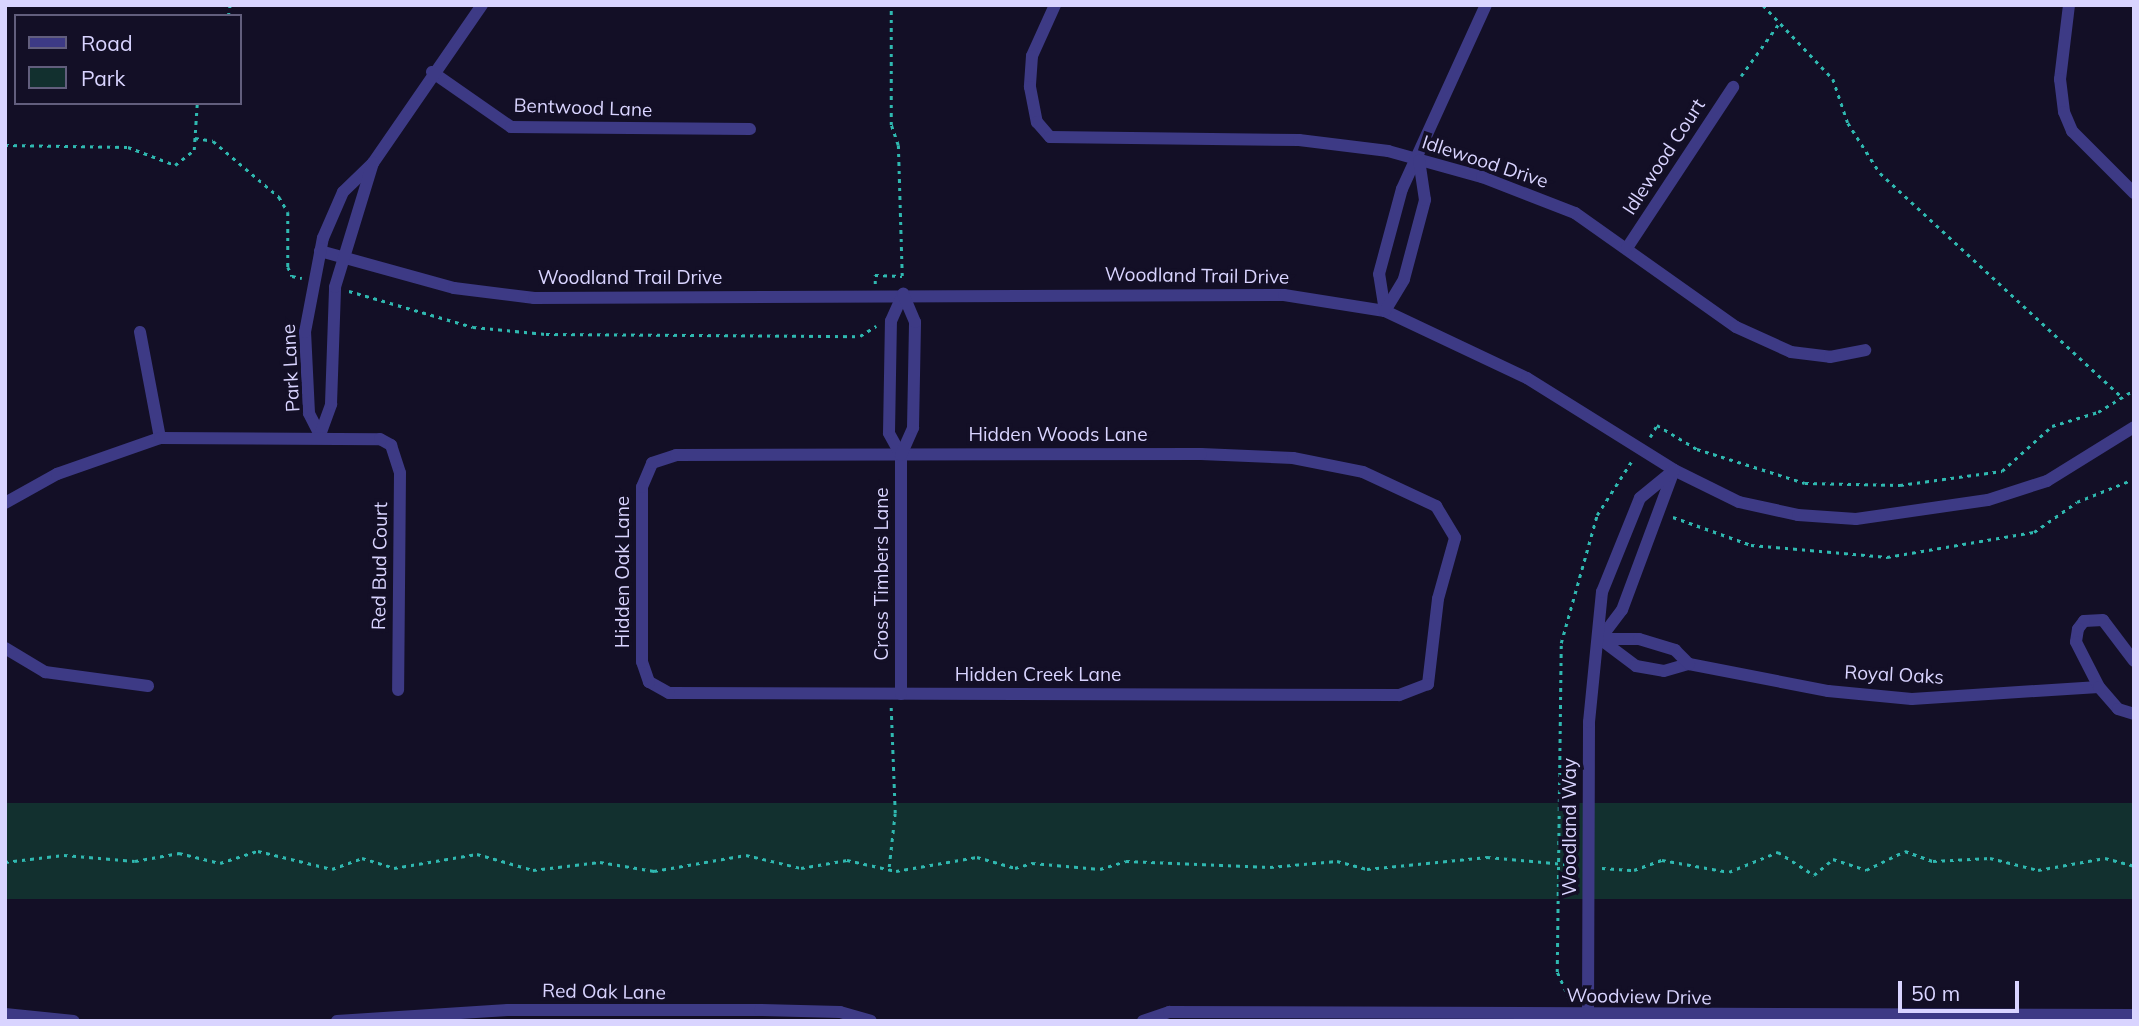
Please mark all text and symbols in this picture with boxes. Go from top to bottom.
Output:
legend [14,14,242,105]
text: Road [81,30,132,56]
text: Park [81,65,125,91]
street label: Bentwood Lane [513,94,653,122]
street label: Idlewood Court [1618,95,1710,219]
street label: Idlewood Drive [1419,131,1551,193]
street label: Woodland Trail Drive [1104,263,1290,289]
street label: Woodland Trail Drive [538,267,722,289]
street label: Park Lane [277,323,305,413]
street label: Hidden Woods Lane [968,424,1148,446]
street label: Cross Timbers Lane [871,487,893,661]
street label: Hidden Oak Lane [612,496,634,648]
street label: Red Bud Court [367,502,393,630]
street label: Royal Oaks [1844,661,1944,689]
street label: Hidden Creek Lane [955,664,1121,686]
street label: Woodland Way [1559,758,1581,896]
scale bar [1901,967,2022,1011]
street label: Red Oak Lane [542,980,666,1004]
text: 50 m [1911,980,1960,1006]
street label: Woodview Drive [1566,984,1712,1010]

